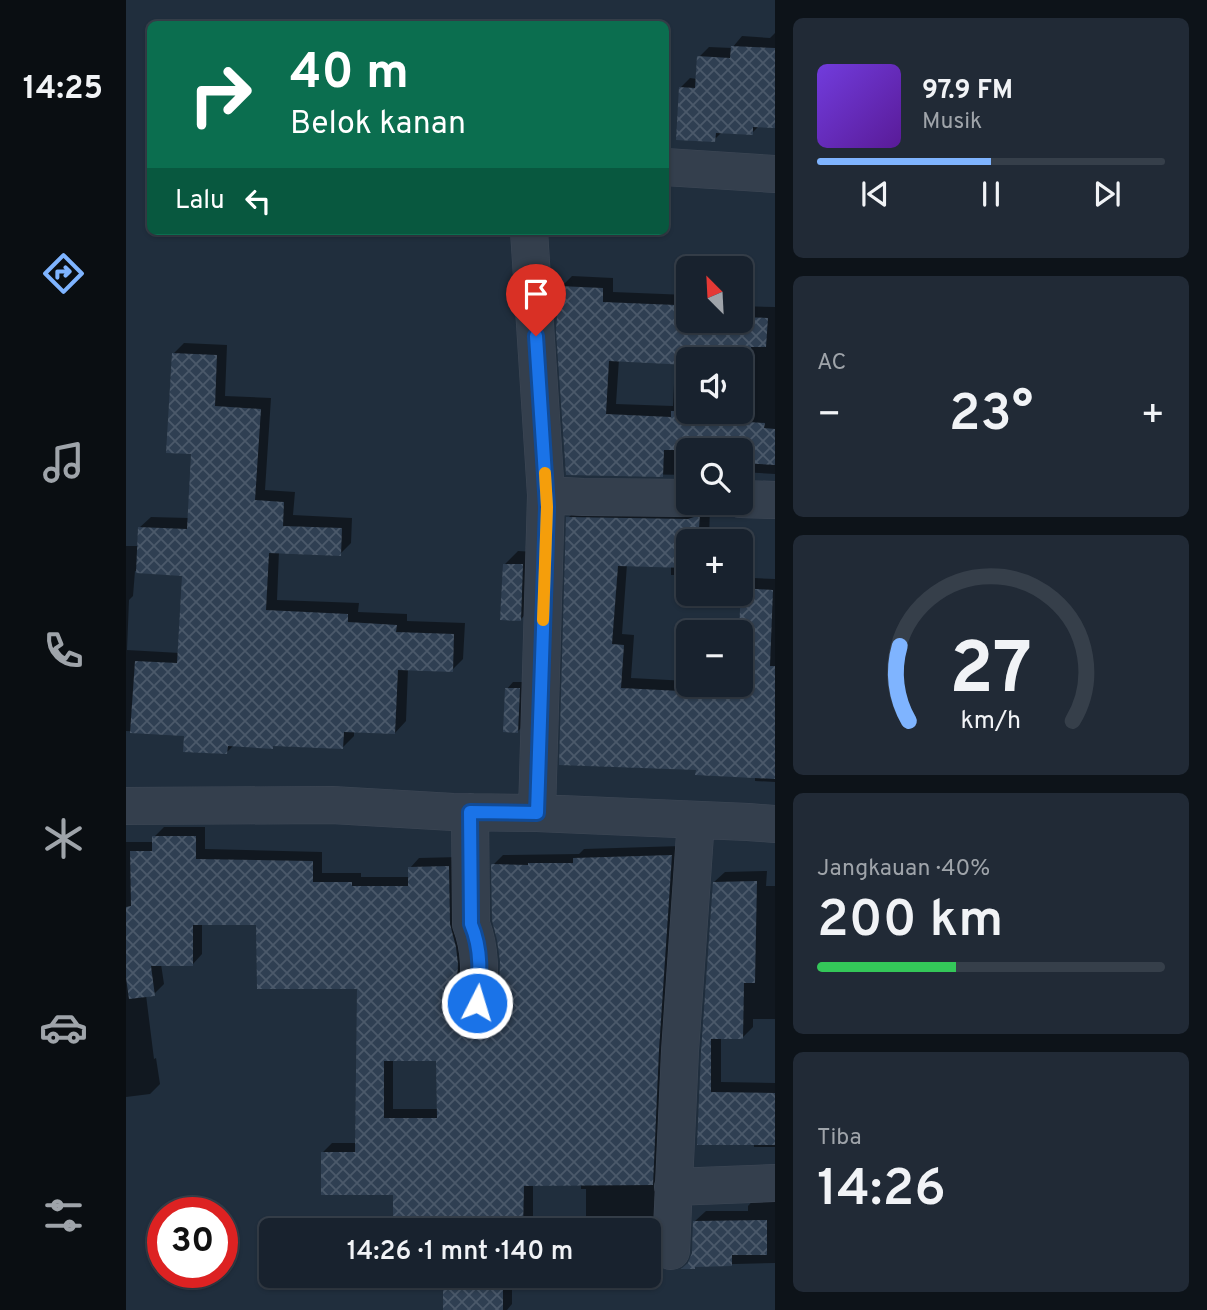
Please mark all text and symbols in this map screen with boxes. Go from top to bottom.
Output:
text: 40 m [290,44,409,106]
icon: right [175,49,266,140]
text: 14:25 [23,70,103,110]
text: 97.9 FM [922,75,1013,108]
text: Belok kanan [290,105,466,145]
text: Musik [922,108,982,137]
icon: previous [856,175,894,213]
icon: pause [972,175,1010,213]
icon: next [1088,175,1126,213]
icon: left [239,182,277,220]
text: Lalu [175,185,225,218]
icon: directions [39,249,88,298]
north arrow [676,256,752,332]
map controls [676,256,753,697]
pin [506,264,566,336]
icon: arrive [517,275,555,313]
button: sound [676,347,753,424]
text: AC [817,349,846,378]
text: 23° [949,383,1033,449]
text: − [817,392,842,441]
text: + [1140,392,1165,441]
icon: music [39,438,88,487]
button: search [676,438,753,515]
button: + [676,529,753,606]
button: − [676,620,753,697]
icon: phone [39,626,88,675]
text: 27 [950,627,1032,719]
text: km/h [961,706,1021,738]
icon: climate [39,814,88,863]
text: Jangkauan · 40% [817,855,990,884]
text: 200 km [817,889,1003,955]
position arrow [440,966,514,1040]
icon: car [39,1003,88,1052]
text: Tiba [817,1124,862,1153]
text: 14:26 [817,1158,946,1224]
icon: filters [39,1191,88,1240]
speed limit sign: 30 [147,1197,238,1288]
text: 14:26 · 1 mnt · 140 m [347,1236,573,1269]

